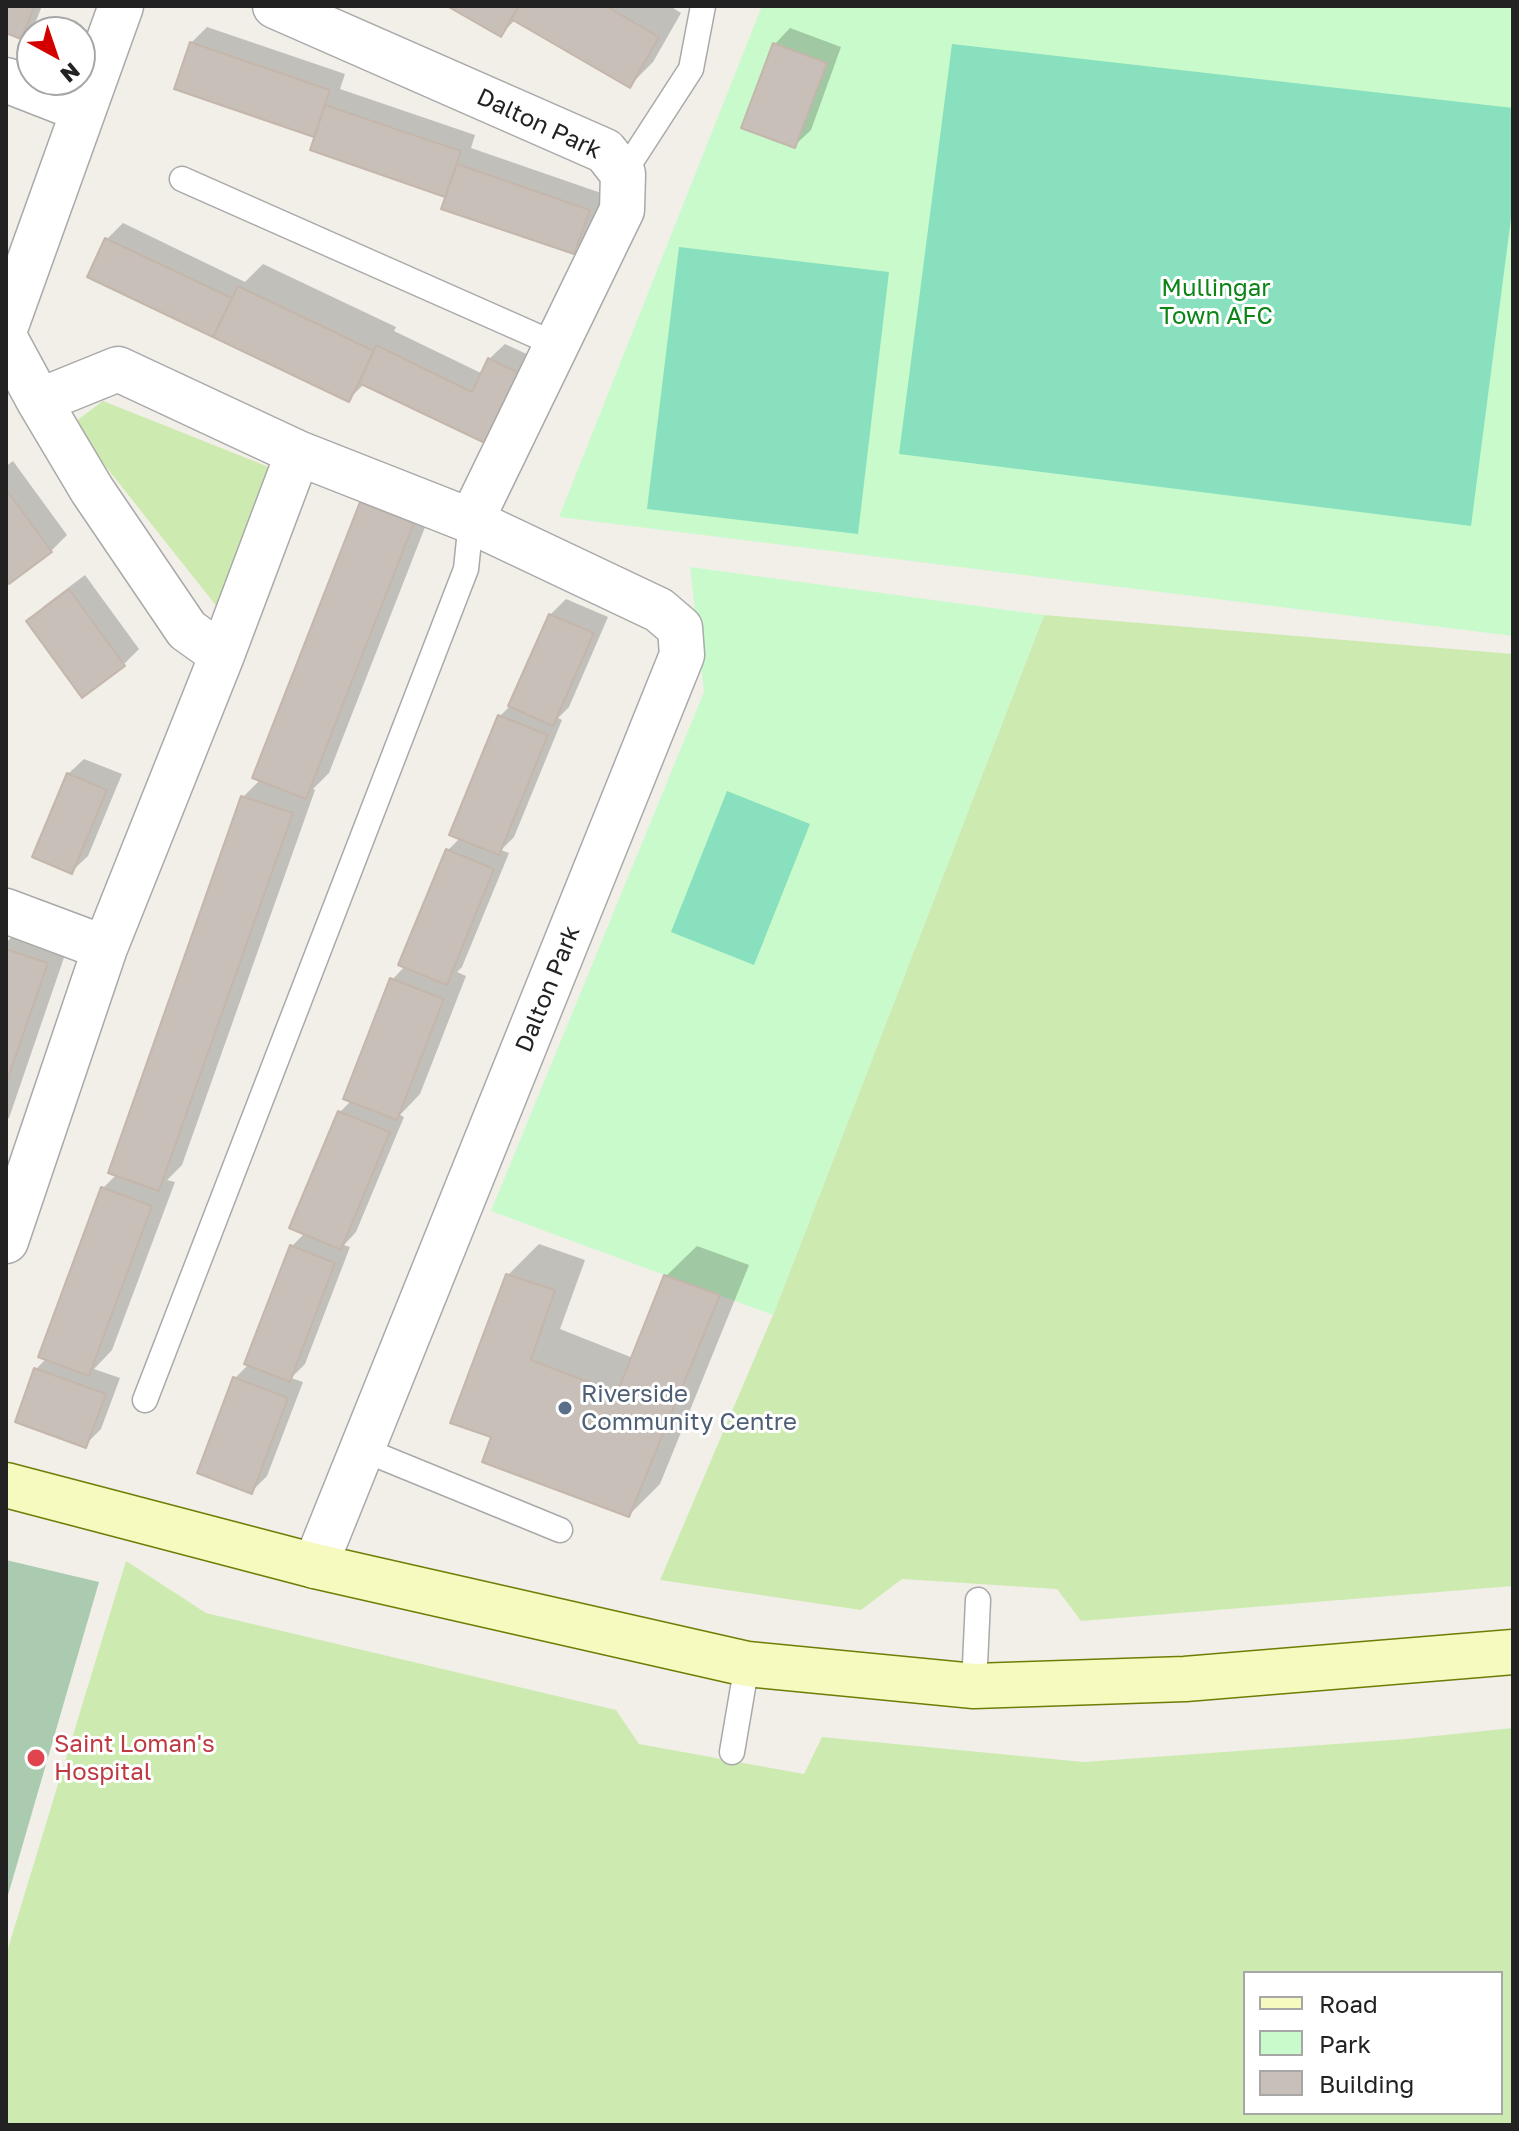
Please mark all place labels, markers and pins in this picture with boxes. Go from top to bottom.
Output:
place label: Riverside Community Centre [581,1380,797,1436]
marker: Riverside Community Centre [556,1399,574,1417]
place label: Saint Loman's Hospital [54,1730,215,1786]
marker: Saint Loman's Hospital [25,1747,47,1769]

